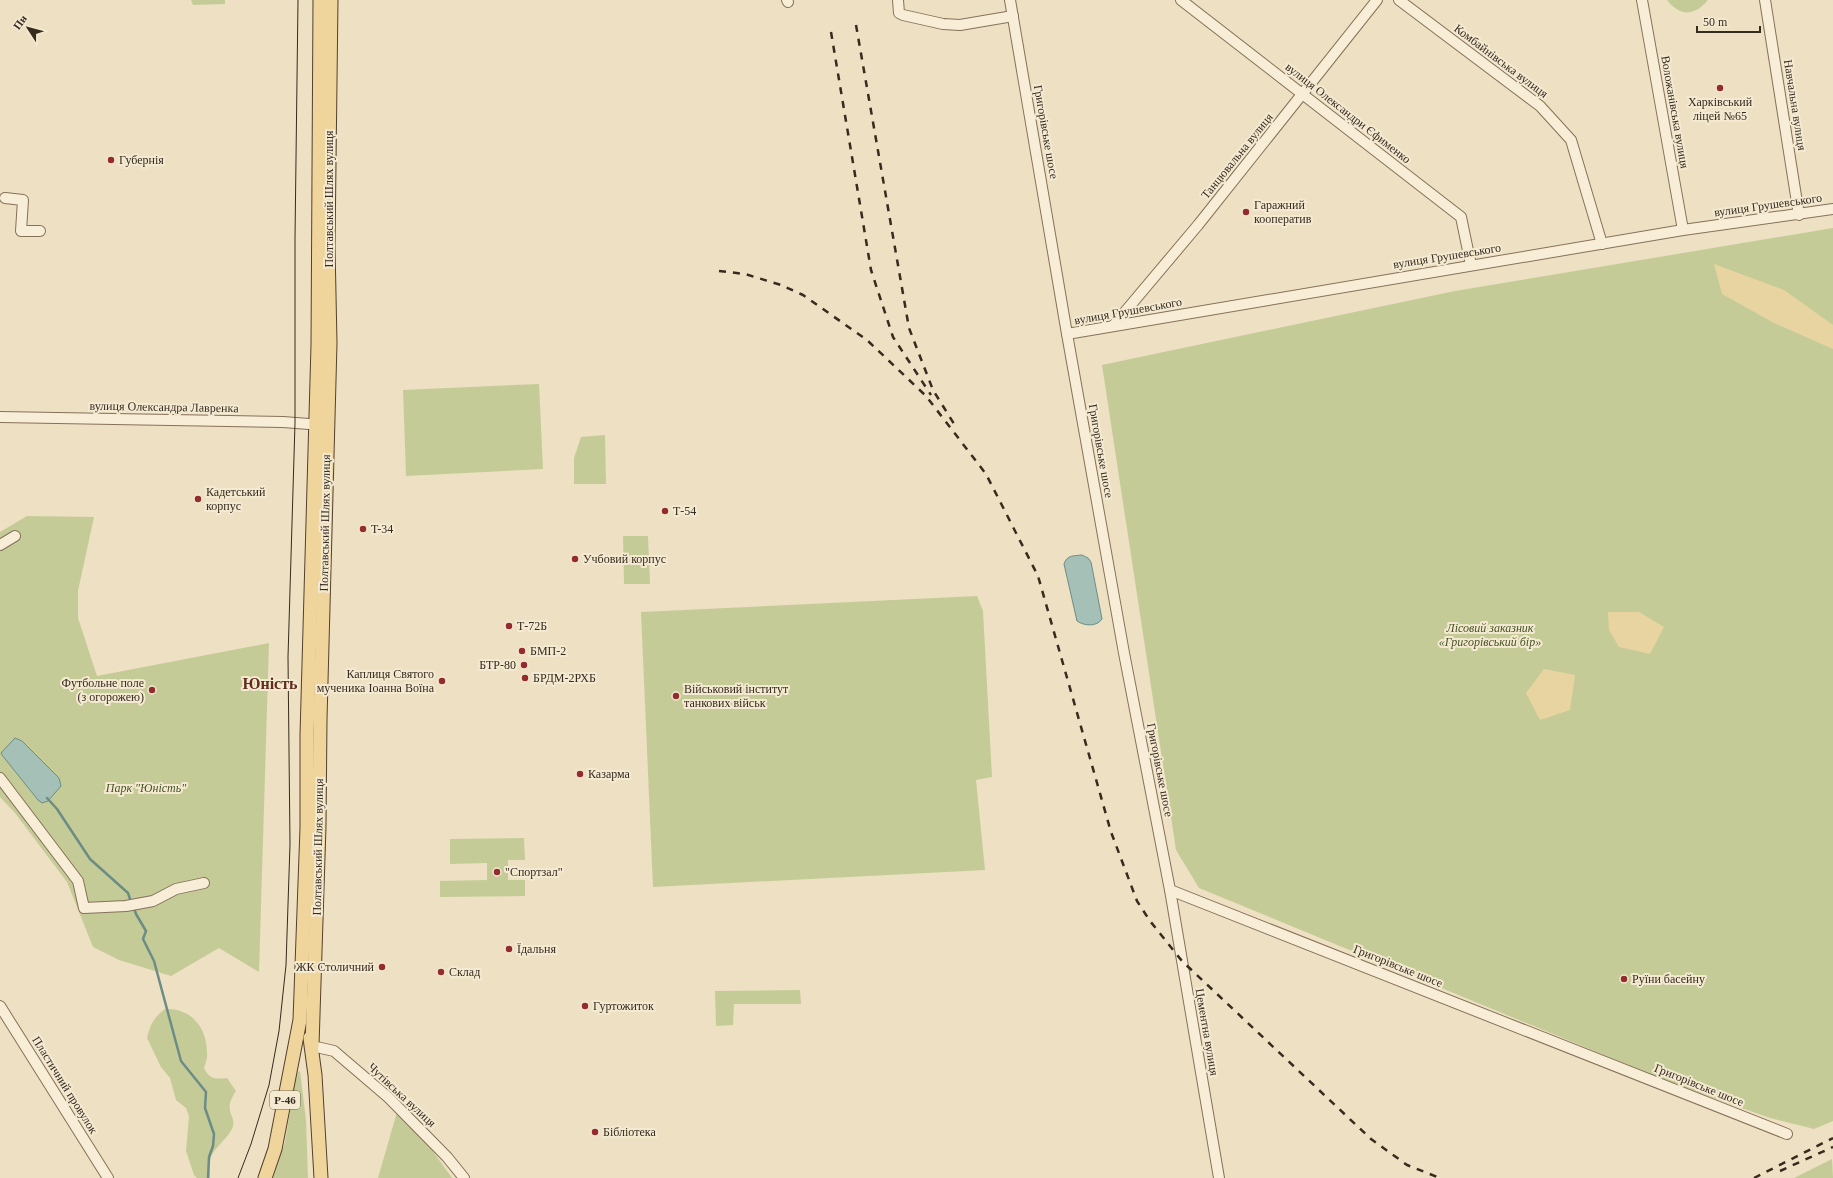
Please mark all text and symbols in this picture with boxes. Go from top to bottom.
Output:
north arrow [8,8,48,48]
scale bar [1697,8,1760,34]
text: Пн [11,12,30,32]
text: 50 m [1703,15,1728,29]
street label: Комбайнівська вулиця [1451,21,1551,101]
street label: Воложанівська вулиця [1658,54,1692,170]
street label: Навчальна вулиця [1781,58,1809,152]
street label: вулиця Олександри Єфименко [1283,60,1413,166]
marker: Харківський ліцей №65 [1715,83,1725,93]
street label: Григорівське шосе [1031,84,1061,180]
place label: Харківський ліцей №65 [1688,95,1753,123]
street label: Танцювальна вулиця [1198,110,1276,202]
street label: Полтавський Шлях вулиця [322,130,336,267]
place label: Губернія [119,153,164,167]
marker: Губернія [106,155,116,165]
street label: вулиця Грушевського [1713,190,1823,220]
place label: Гаражний кооператив [1254,198,1312,226]
marker: Гаражний кооператив [1241,207,1251,217]
street label: вулиця Грушевського [1392,241,1502,271]
street label: вулиця Грушевського [1073,295,1183,327]
street label: вулиця Олександра Лавренка [89,399,239,415]
street label: Григорівське шосе [1086,403,1116,499]
street label: Полтавський Шлях вулиця [317,454,333,592]
place label: Кадетський корпус [206,485,266,513]
marker: Кадетський корпус [193,494,203,504]
place label: Т-54 [673,504,696,518]
marker: Т-54 [660,506,670,516]
place label: T-34 [371,522,393,536]
marker: T-34 [358,524,368,534]
place label: Учбовий корпус [583,552,666,566]
marker: Учбовий корпус [570,554,580,564]
place label: Т-72Б [517,619,547,633]
marker: Т-72Б [504,621,514,631]
park label: Лісовий заказник «Григорівський бір» [1439,621,1541,649]
place label: БМП-2 [530,644,566,658]
marker: БМП-2 [517,646,527,656]
place label: БТР-80 [479,658,516,672]
marker: БТР-80 [519,660,529,670]
place label: Каплиця Святого мученика Іоанна Воїна [317,667,435,695]
place label: БРДМ-2РХБ [533,671,596,685]
marker: БРДМ-2РХБ [520,673,530,683]
district label: Юність [242,675,298,692]
place label: Футбольне поле (з огорожею) [62,676,144,704]
marker: Каплиця Святого мученика Іоанна Воїна [437,676,447,686]
place label: Військовий інститут танкових військ [684,682,789,710]
marker: Футбольне поле (з огорожею) [147,685,157,695]
marker: Військовий інститут танкових військ [671,691,681,701]
street label: Григорівське шосе [1144,722,1176,818]
place label: Казарма [588,767,631,781]
marker: Казарма [575,769,585,779]
street label: Полтавський Шлях вулиця [310,778,326,916]
park label: Парк "Юність" [105,781,187,795]
place label: "Спортзал" [505,865,563,879]
marker: "Спортзал" [492,867,502,877]
place label: Їдальня [517,942,556,956]
street label: Григорівське шосе [1351,942,1445,990]
marker: Їдальня [504,944,514,954]
place label: ЖК Столичний [296,960,375,974]
marker: ЖК Столичний [377,962,387,972]
place label: Склад [449,965,480,979]
marker: Склад [436,967,446,977]
place label: Руїни басейну [1632,972,1705,986]
marker: Руїни басейну [1619,974,1629,984]
street label: Цементна вулиця [1192,987,1222,1077]
place label: Гуртожиток [593,999,654,1013]
marker: Гуртожиток [580,1001,590,1011]
street label: Пластичний провулок [29,1034,101,1136]
street label: Чутівська вулиця [365,1060,439,1130]
street label: Григорівське шосе [1652,1061,1746,1109]
road number: Р-46 [270,1091,300,1109]
place label: Бібліотека [603,1125,656,1139]
marker: Бібліотека [590,1127,600,1137]

